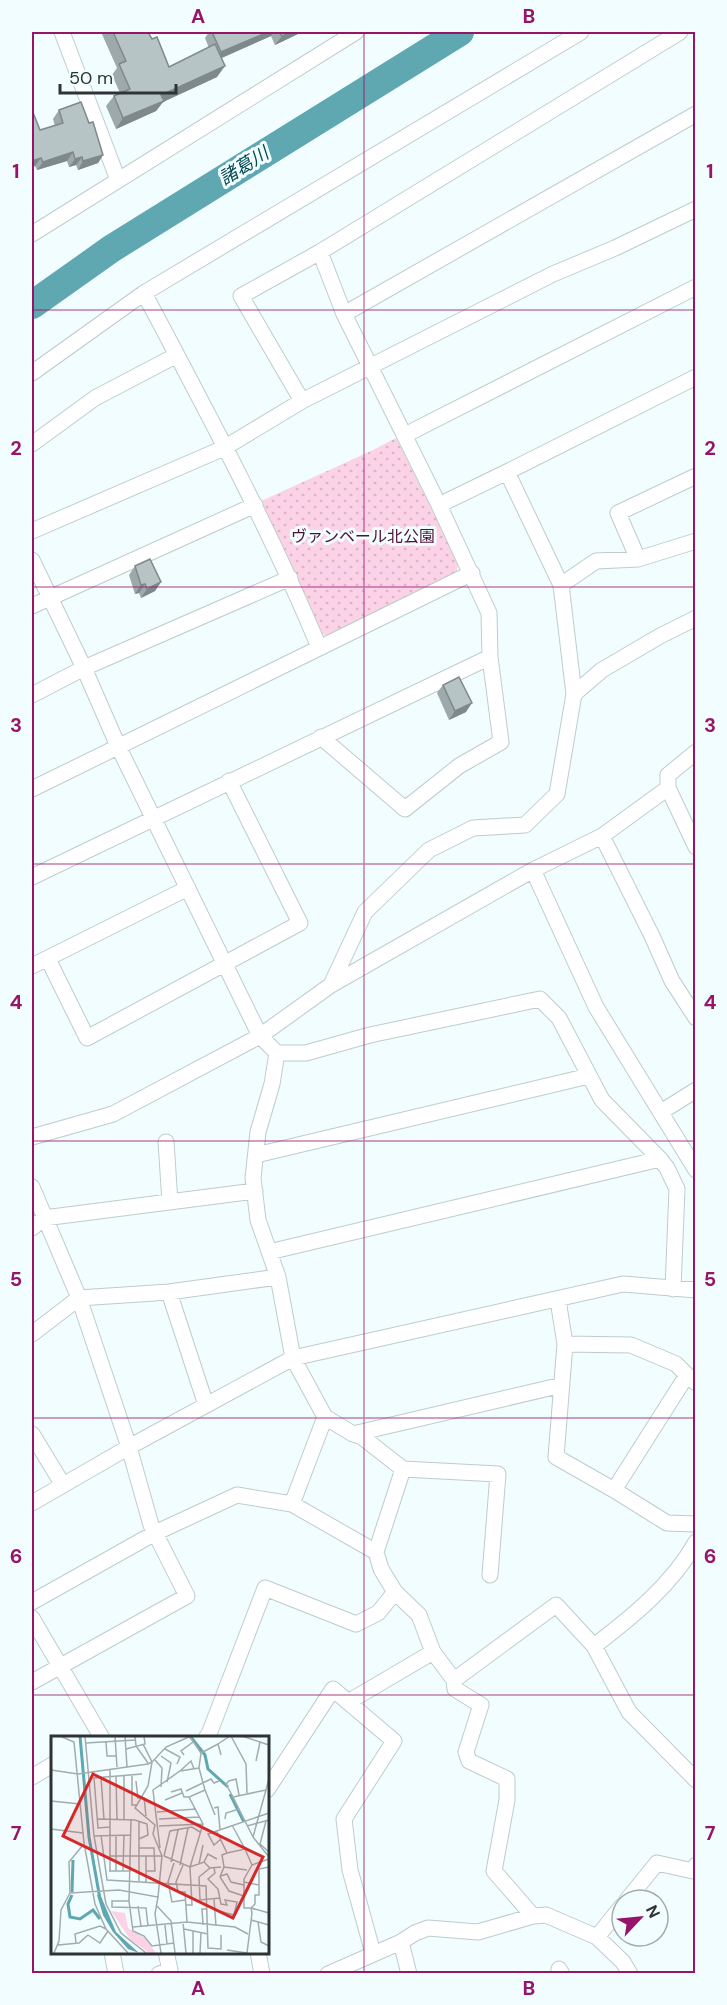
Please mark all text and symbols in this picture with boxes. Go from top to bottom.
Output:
text: A [191,3,205,29]
text: B [523,3,535,29]
scale bar [60,57,176,95]
text: 50 m [69,66,113,90]
water label: 諸葛川 [215,140,275,190]
text: 1 [12,158,20,184]
text: 1 [706,158,714,184]
text: 2 [10,435,22,461]
text: 2 [704,435,716,461]
park label: ヴァンベール北公園 [291,526,435,547]
text: 3 [10,712,22,738]
text: 3 [704,712,716,738]
text: 4 [10,989,23,1015]
text: 4 [704,989,717,1015]
text: 5 [10,1266,22,1292]
text: 5 [704,1266,716,1292]
text: 6 [10,1543,22,1569]
text: 6 [704,1543,716,1569]
inset map [51,1736,268,1954]
text: 7 [11,1820,22,1846]
text: 7 [705,1820,716,1846]
north arrow [610,1888,670,1948]
text: N [641,1902,665,1921]
text: A [191,1975,205,2001]
text: B [523,1975,535,2001]

